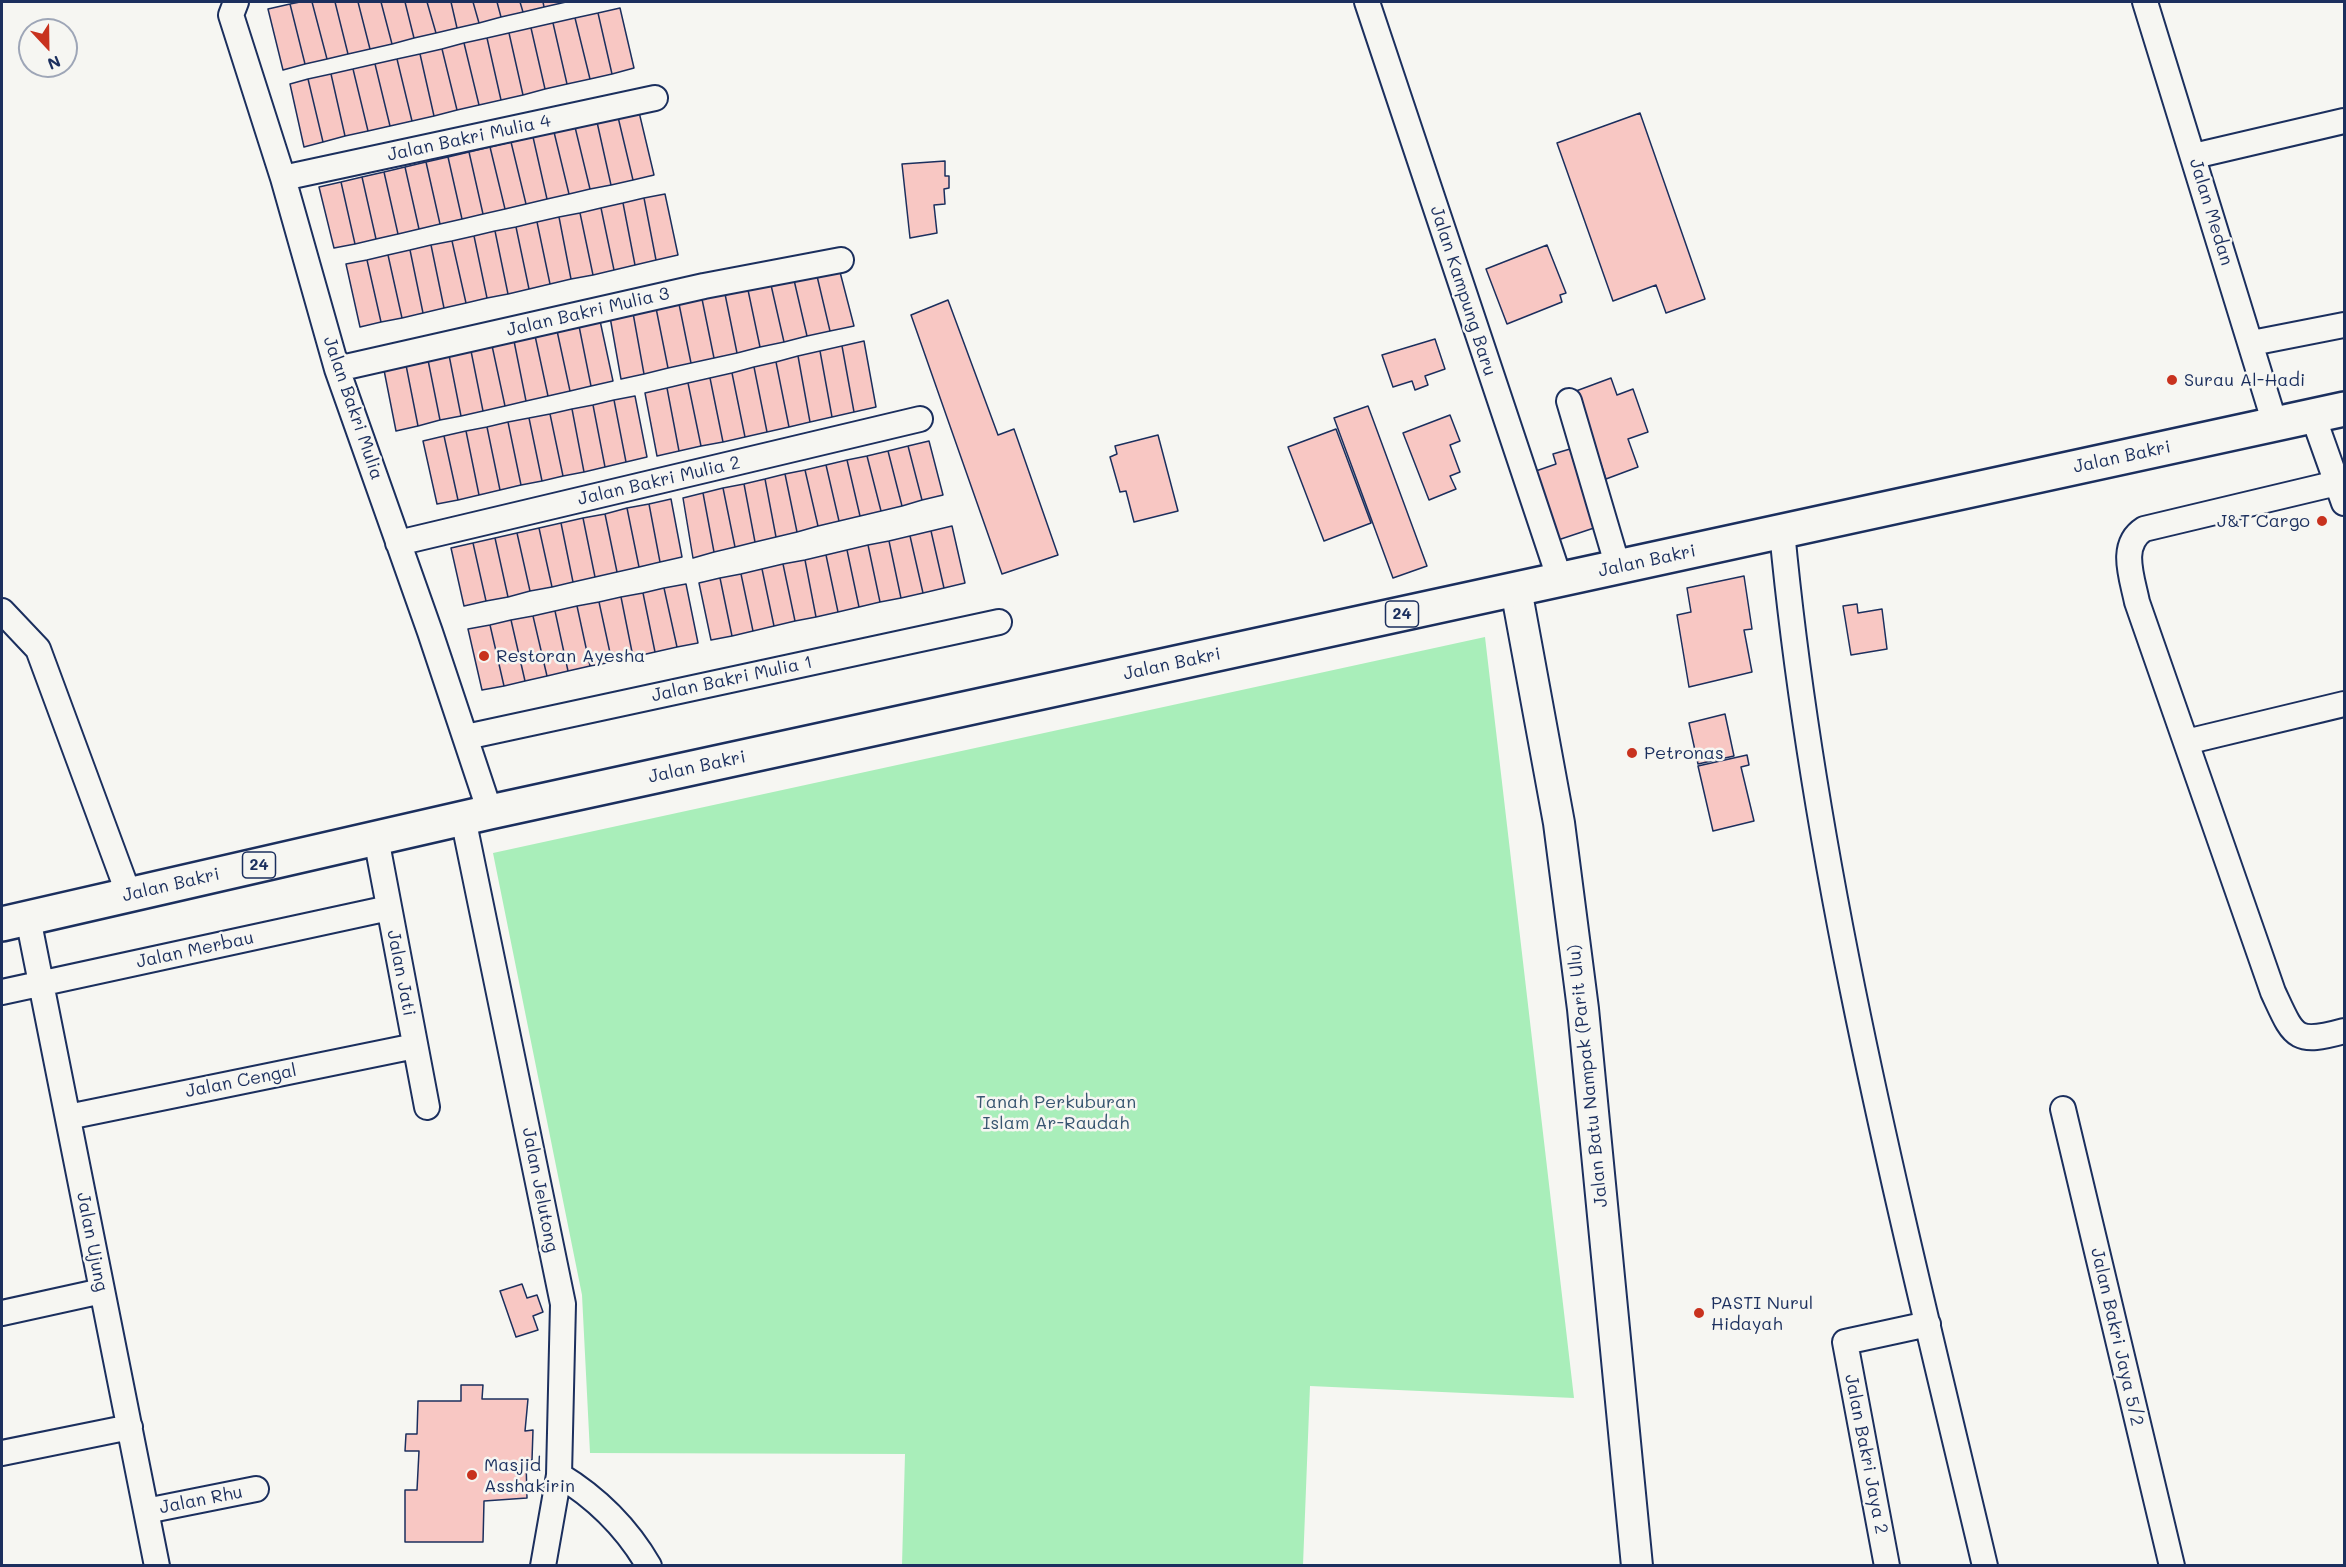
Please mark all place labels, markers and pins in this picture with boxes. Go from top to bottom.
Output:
place label: Surau Al-Hadi [2184,369,2305,391]
marker: Surau Al-Hadi [2165,373,2179,387]
place label: J&T Cargo [2217,510,2310,532]
marker: J&T Cargo [2315,514,2329,528]
place label: Restoran Ayesha [496,645,645,667]
marker: Restoran Ayesha [477,649,491,663]
place label: Petronas [1644,742,1724,764]
marker: Petronas [1625,746,1639,760]
place label: PASTI Nurul Hidayah [1711,1292,1813,1334]
marker: PASTI Nurul Hidayah [1692,1306,1706,1320]
place label: Masjid Asshakirin [484,1454,575,1496]
marker: Masjid Asshakirin [465,1468,479,1482]

